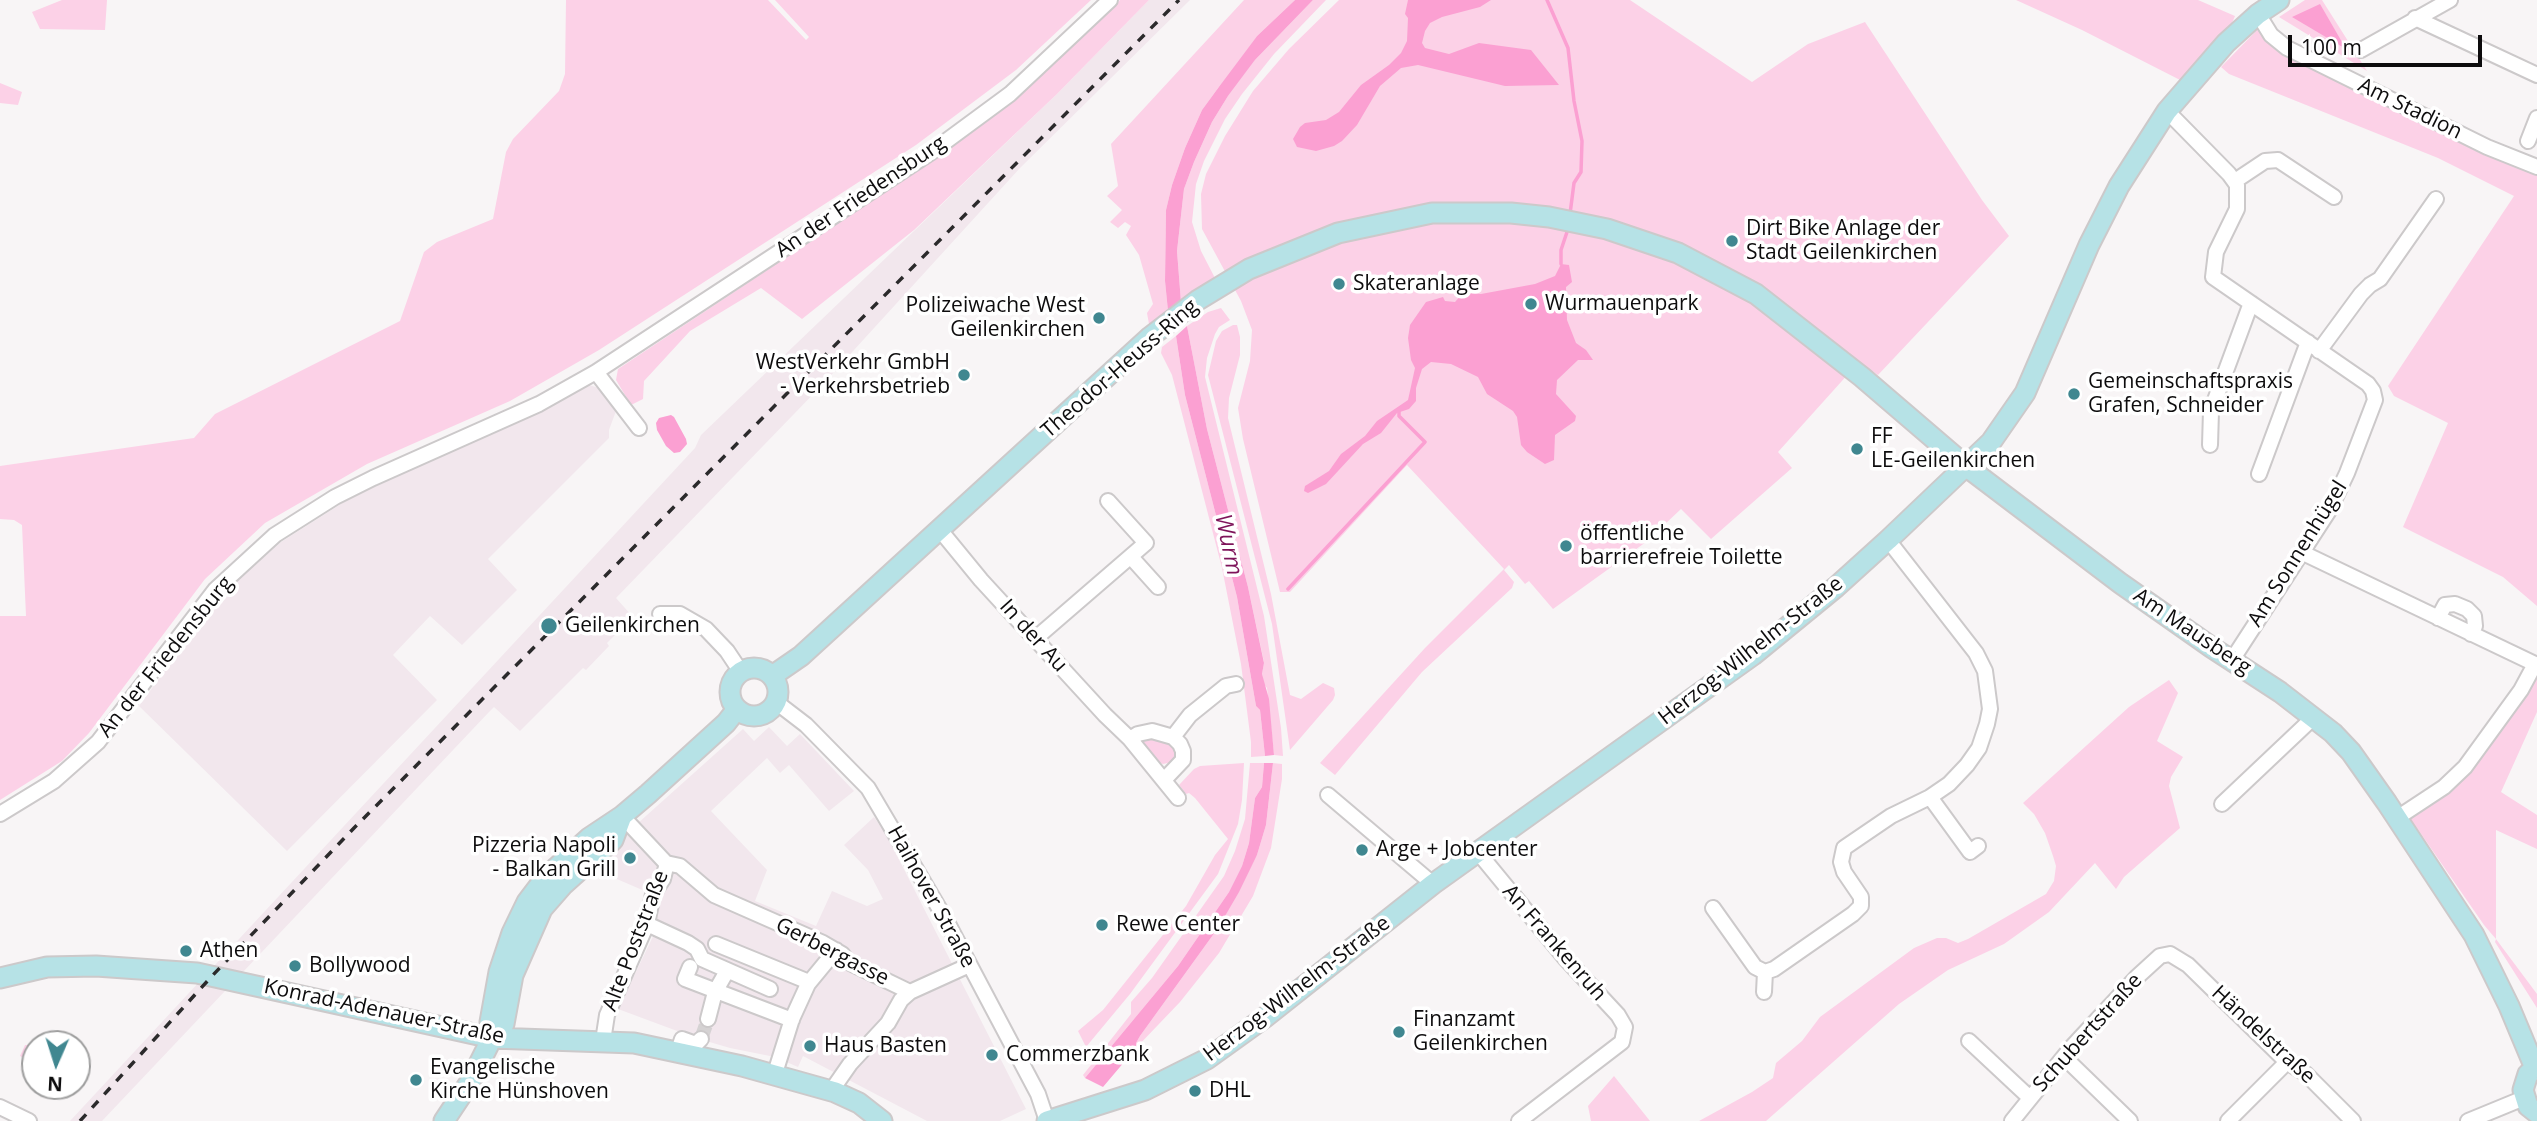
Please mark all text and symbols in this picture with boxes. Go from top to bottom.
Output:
scale bar [2292,21,2486,65]
text: 100 m [2301,33,2362,61]
street label: Am Stadion [2354,73,2466,145]
street label: An der Friedensburg [771,131,951,263]
place label: Dirt Bike Anlage der Stadt Geilenkirchen [1746,216,1940,266]
marker: Dirt Bike Anlage der Stadt Geilenkirchen [1724,233,1740,249]
place label: Skateranlage [1353,271,1480,297]
marker: Skateranlage [1331,276,1347,292]
place label: Wurmauenpark [1545,291,1699,317]
place label: Polizeiwache West Geilenkirchen [905,293,1085,343]
street label: Theodor-Heuss-Ring [1037,294,1203,444]
marker: Wurmauenpark [1523,296,1539,312]
marker: Polizeiwache West Geilenkirchen [1091,310,1107,326]
place label: WestVerkehr GmbH - Verkehrsbetrieb [756,350,950,400]
marker: WestVerkehr GmbH - Verkehrsbetrieb [956,367,972,383]
place label: Gemeinschaftspraxis Grafen, Schneider [2088,369,2293,419]
marker: Gemeinschaftspraxis Grafen, Schneider [2066,386,2082,402]
place label: FF LE-Geilenkirchen [1871,424,2035,474]
marker: FF LE-Geilenkirchen [1849,441,1865,457]
street label: Am Sonnenhügel [2243,477,2353,631]
water label: Wurm [1208,512,1248,578]
place label: öffentliche barrierefreie Toilette [1580,521,1782,571]
marker: öffentliche barrierefreie Toilette [1558,538,1574,554]
street label: An der Friedensburg [93,571,239,743]
street label: Herzog-Wilhelm-Straße [1654,571,1848,731]
street label: Am Mausberg [2128,583,2256,681]
street label: In der Au [994,594,1072,678]
place label: Geilenkirchen [565,613,700,639]
marker: Geilenkirchen [539,616,559,636]
street label: Haihover Straße [882,822,980,972]
place label: Pizzeria Napoli - Balkan Grill [472,833,616,883]
place label: Arge + Jobcenter [1376,837,1538,863]
marker: Arge + Jobcenter [1354,842,1370,858]
marker: Pizzeria Napoli - Balkan Grill [622,850,638,866]
street label: Alte Poststraße [598,867,674,1015]
street label: An Frankenruh [1497,880,1611,1006]
street label: Herzog-Wilhelm-Straße [1199,911,1395,1067]
place label: Rewe Center [1116,912,1240,938]
street label: Gerbergasse [771,913,893,991]
marker: Rewe Center [1094,917,1110,933]
place label: Athen [200,938,258,964]
marker: Athen [178,943,194,959]
place label: Bollywood [309,953,411,979]
marker: Bollywood [287,958,303,974]
street label: Schubertstraße [2028,969,2148,1097]
street label: Konrad-Adenauer-Straße [262,974,506,1050]
street label: Händelstraße [2206,981,2320,1089]
place label: Finanzamt Geilenkirchen [1413,1007,1548,1057]
marker: Finanzamt Geilenkirchen [1391,1024,1407,1040]
north arrow [21,1030,91,1100]
place label: Haus Basten [824,1033,947,1059]
marker: Haus Basten [802,1038,818,1054]
place label: Commerzbank [1006,1042,1149,1068]
marker: Commerzbank [984,1047,1000,1063]
place label: Evangelische Kirche Hünshoven [430,1055,609,1105]
text: N [47,1071,63,1097]
marker: Evangelische Kirche Hünshoven [408,1072,424,1088]
place label: DHL [1209,1078,1251,1104]
marker: DHL [1187,1083,1203,1099]

